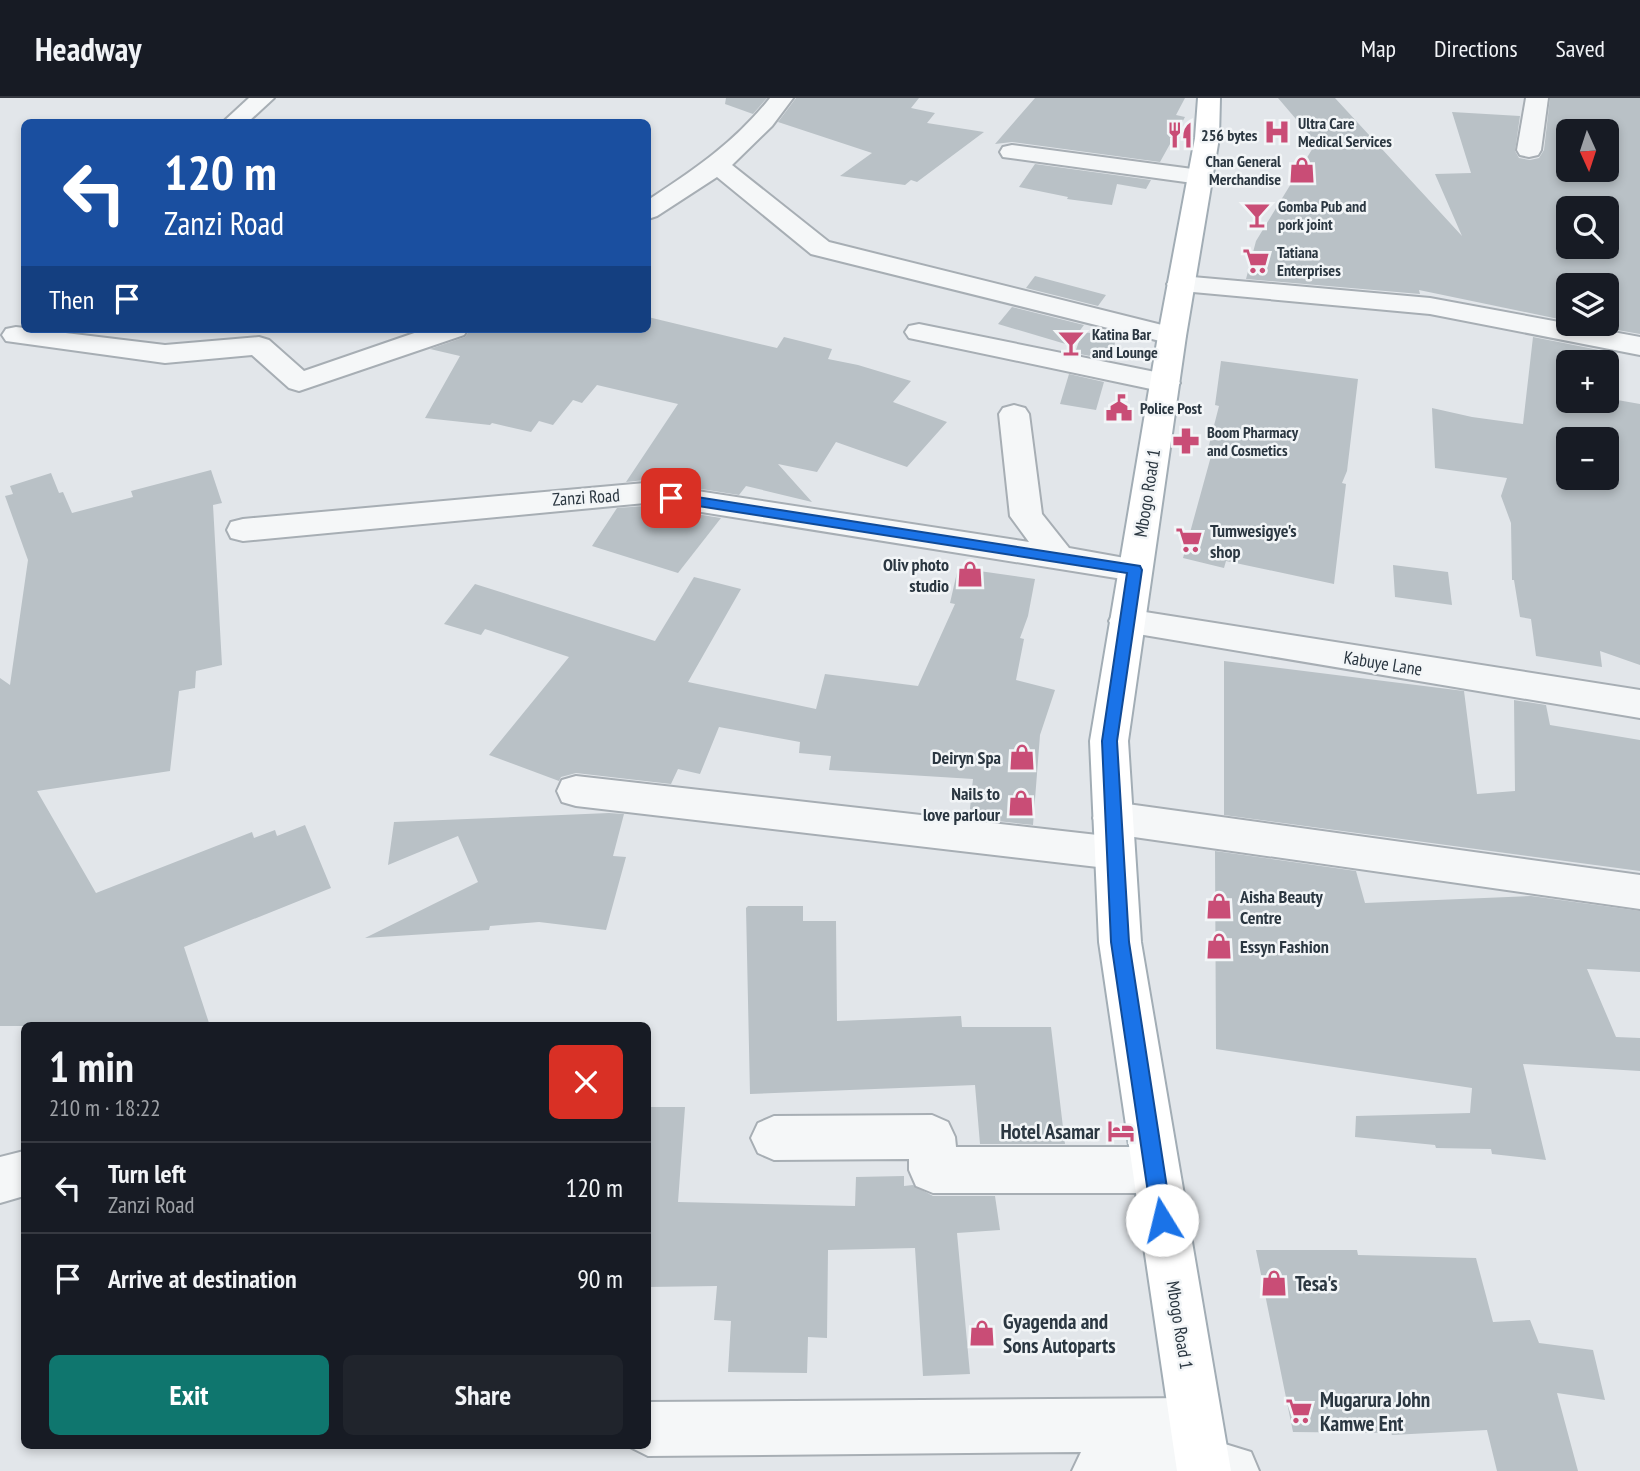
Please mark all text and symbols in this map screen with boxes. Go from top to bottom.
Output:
text: Headway [35,27,142,70]
text: Map [1361,33,1396,64]
text: Directions [1434,33,1518,64]
text: Saved [1556,33,1605,64]
place label: Ultra Care Medical Services [1298,113,1392,151]
hospital icon: Ultra Care Medical Services [1262,117,1292,147]
north arrow [1556,119,1619,182]
map controls [1556,119,1619,490]
restaurant icon: 256 bytes [1165,120,1195,150]
place label: 256 bytes [1201,125,1258,145]
text: 120 m [164,140,277,204]
icon: left [49,147,140,238]
place label: Chan General Merchandise [1206,151,1281,189]
shop icon: Chan General Merchandise [1287,155,1317,185]
place label: Gomba Pub and pork joint [1278,196,1366,234]
button: search [1556,196,1619,259]
bar icon: Gomba Pub and pork joint [1242,200,1272,230]
text: Zanzi Road [164,202,284,244]
place label: Tatiana Enterprises [1277,242,1341,280]
supermarket icon: Tatiana Enterprises [1241,246,1271,276]
button: layers [1556,273,1619,336]
icon: arrive [108,280,146,318]
text: Then [49,283,94,316]
place label: Katina Bar and Lounge [1092,324,1158,362]
bar icon: Katina Bar and Lounge [1056,328,1086,358]
button: + [1556,350,1619,413]
public building icon: Police Post [1104,393,1134,423]
place label: Police Post [1140,398,1202,418]
place label: Boom Pharmacy and Cosmetics [1207,422,1299,460]
pharmacy icon: Boom Pharmacy and Cosmetics [1171,426,1201,456]
button: − [1556,427,1619,490]
street label: Mbogo Road 1 [1129,447,1165,539]
pin [641,468,701,528]
icon: arrive [652,479,690,517]
street label: Zanzi Road [551,483,621,511]
place label: Tumwesigye's shop [1210,519,1297,563]
supermarket icon: Tumwesigye's shop [1174,525,1204,555]
place label: Oliv photo studio [883,553,949,597]
shop icon: Oliv photo studio [955,559,985,589]
street label: Kabuye Lane [1342,645,1424,681]
shop icon: Deiryn Spa [1007,742,1037,772]
place label: Deiryn Spa [932,746,1001,769]
place label: Nails to love parlour [923,782,1001,826]
shop icon: Nails to love parlour [1006,788,1036,818]
place label: Aisha Beauty Centre [1239,885,1323,929]
shop icon: Aisha Beauty Centre [1204,891,1234,921]
shop icon: Essyn Fashion [1204,931,1234,961]
place label: Essyn Fashion [1240,935,1329,958]
text: 1 min [49,1039,134,1094]
button: close [549,1045,623,1119]
text: 210 m · 18:22 [49,1093,161,1122]
hotel icon: Hotel Asamar [1106,1116,1136,1146]
place label: Hotel Asamar [1000,1118,1101,1145]
text: Turn left [108,1157,186,1190]
icon: left [49,1169,87,1207]
text: 120 m [565,1171,623,1204]
position arrow [1125,1183,1199,1257]
text: Zanzi Road [108,1190,194,1219]
icon: arrive [49,1260,87,1298]
text: Arrive at destination [108,1262,297,1295]
text: 90 m [577,1262,623,1295]
shop icon: Tesa's [1259,1268,1289,1298]
place label: Tesa's [1295,1270,1338,1297]
street label: Mbogo Road 1 [1162,1279,1198,1371]
place label: Gyagenda and Sons Autoparts [1003,1308,1115,1359]
shop icon: Gyagenda and Sons Autoparts [967,1318,997,1348]
button: Exit [49,1355,329,1435]
button: Share [343,1355,623,1435]
place label: Mugarura John Kamwe Ent [1320,1386,1430,1437]
supermarket icon: Mugarura John Kamwe Ent [1284,1396,1314,1426]

